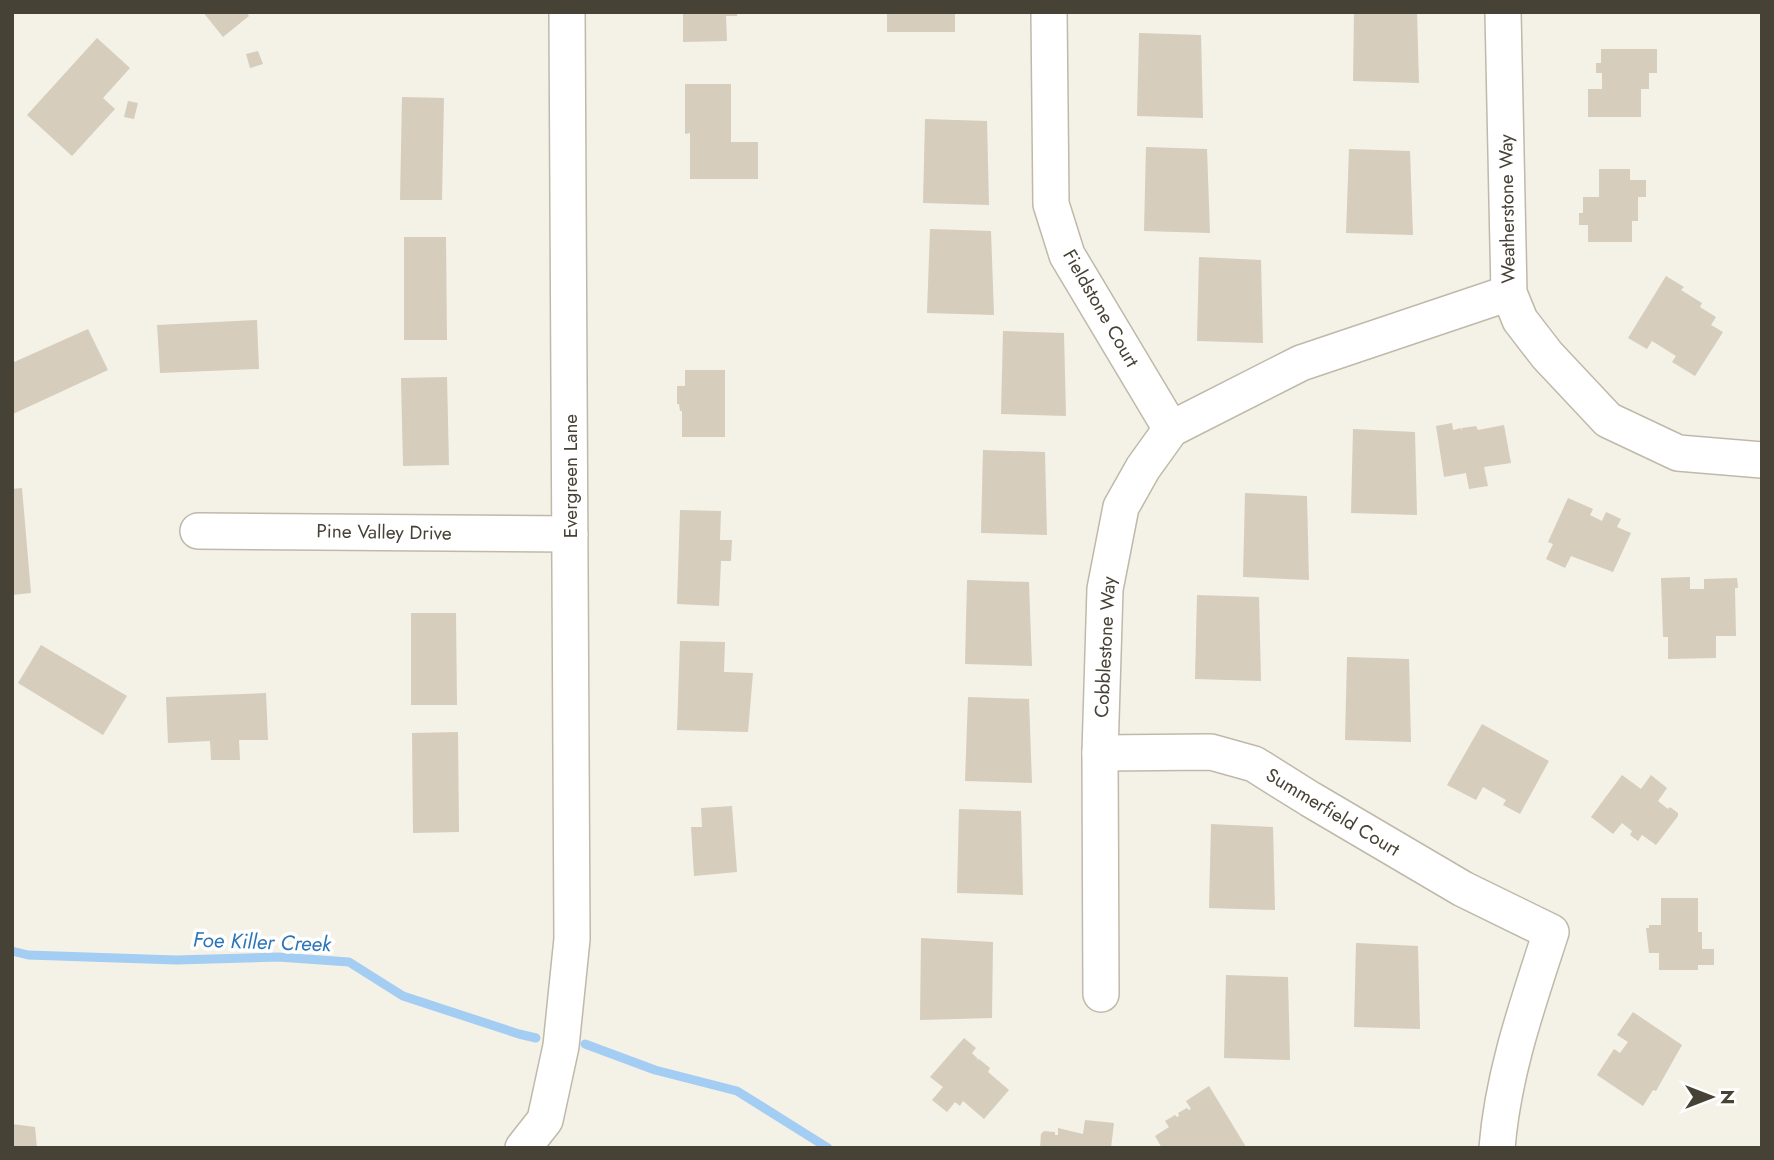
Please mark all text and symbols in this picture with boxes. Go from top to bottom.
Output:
street label: Weatherstone Way [1492,133,1522,284]
street label: Fieldstone Court [1056,244,1146,372]
street label: Evergreen Lane [557,414,584,538]
street label: Pine Valley Drive [316,517,452,547]
street label: Cobblestone Way [1088,575,1122,718]
street label: Summerfield Court [1261,761,1405,863]
water label: Foe Killer Creek [192,925,333,959]
north arrow [1676,1062,1746,1132]
text: N [1714,1089,1741,1105]

